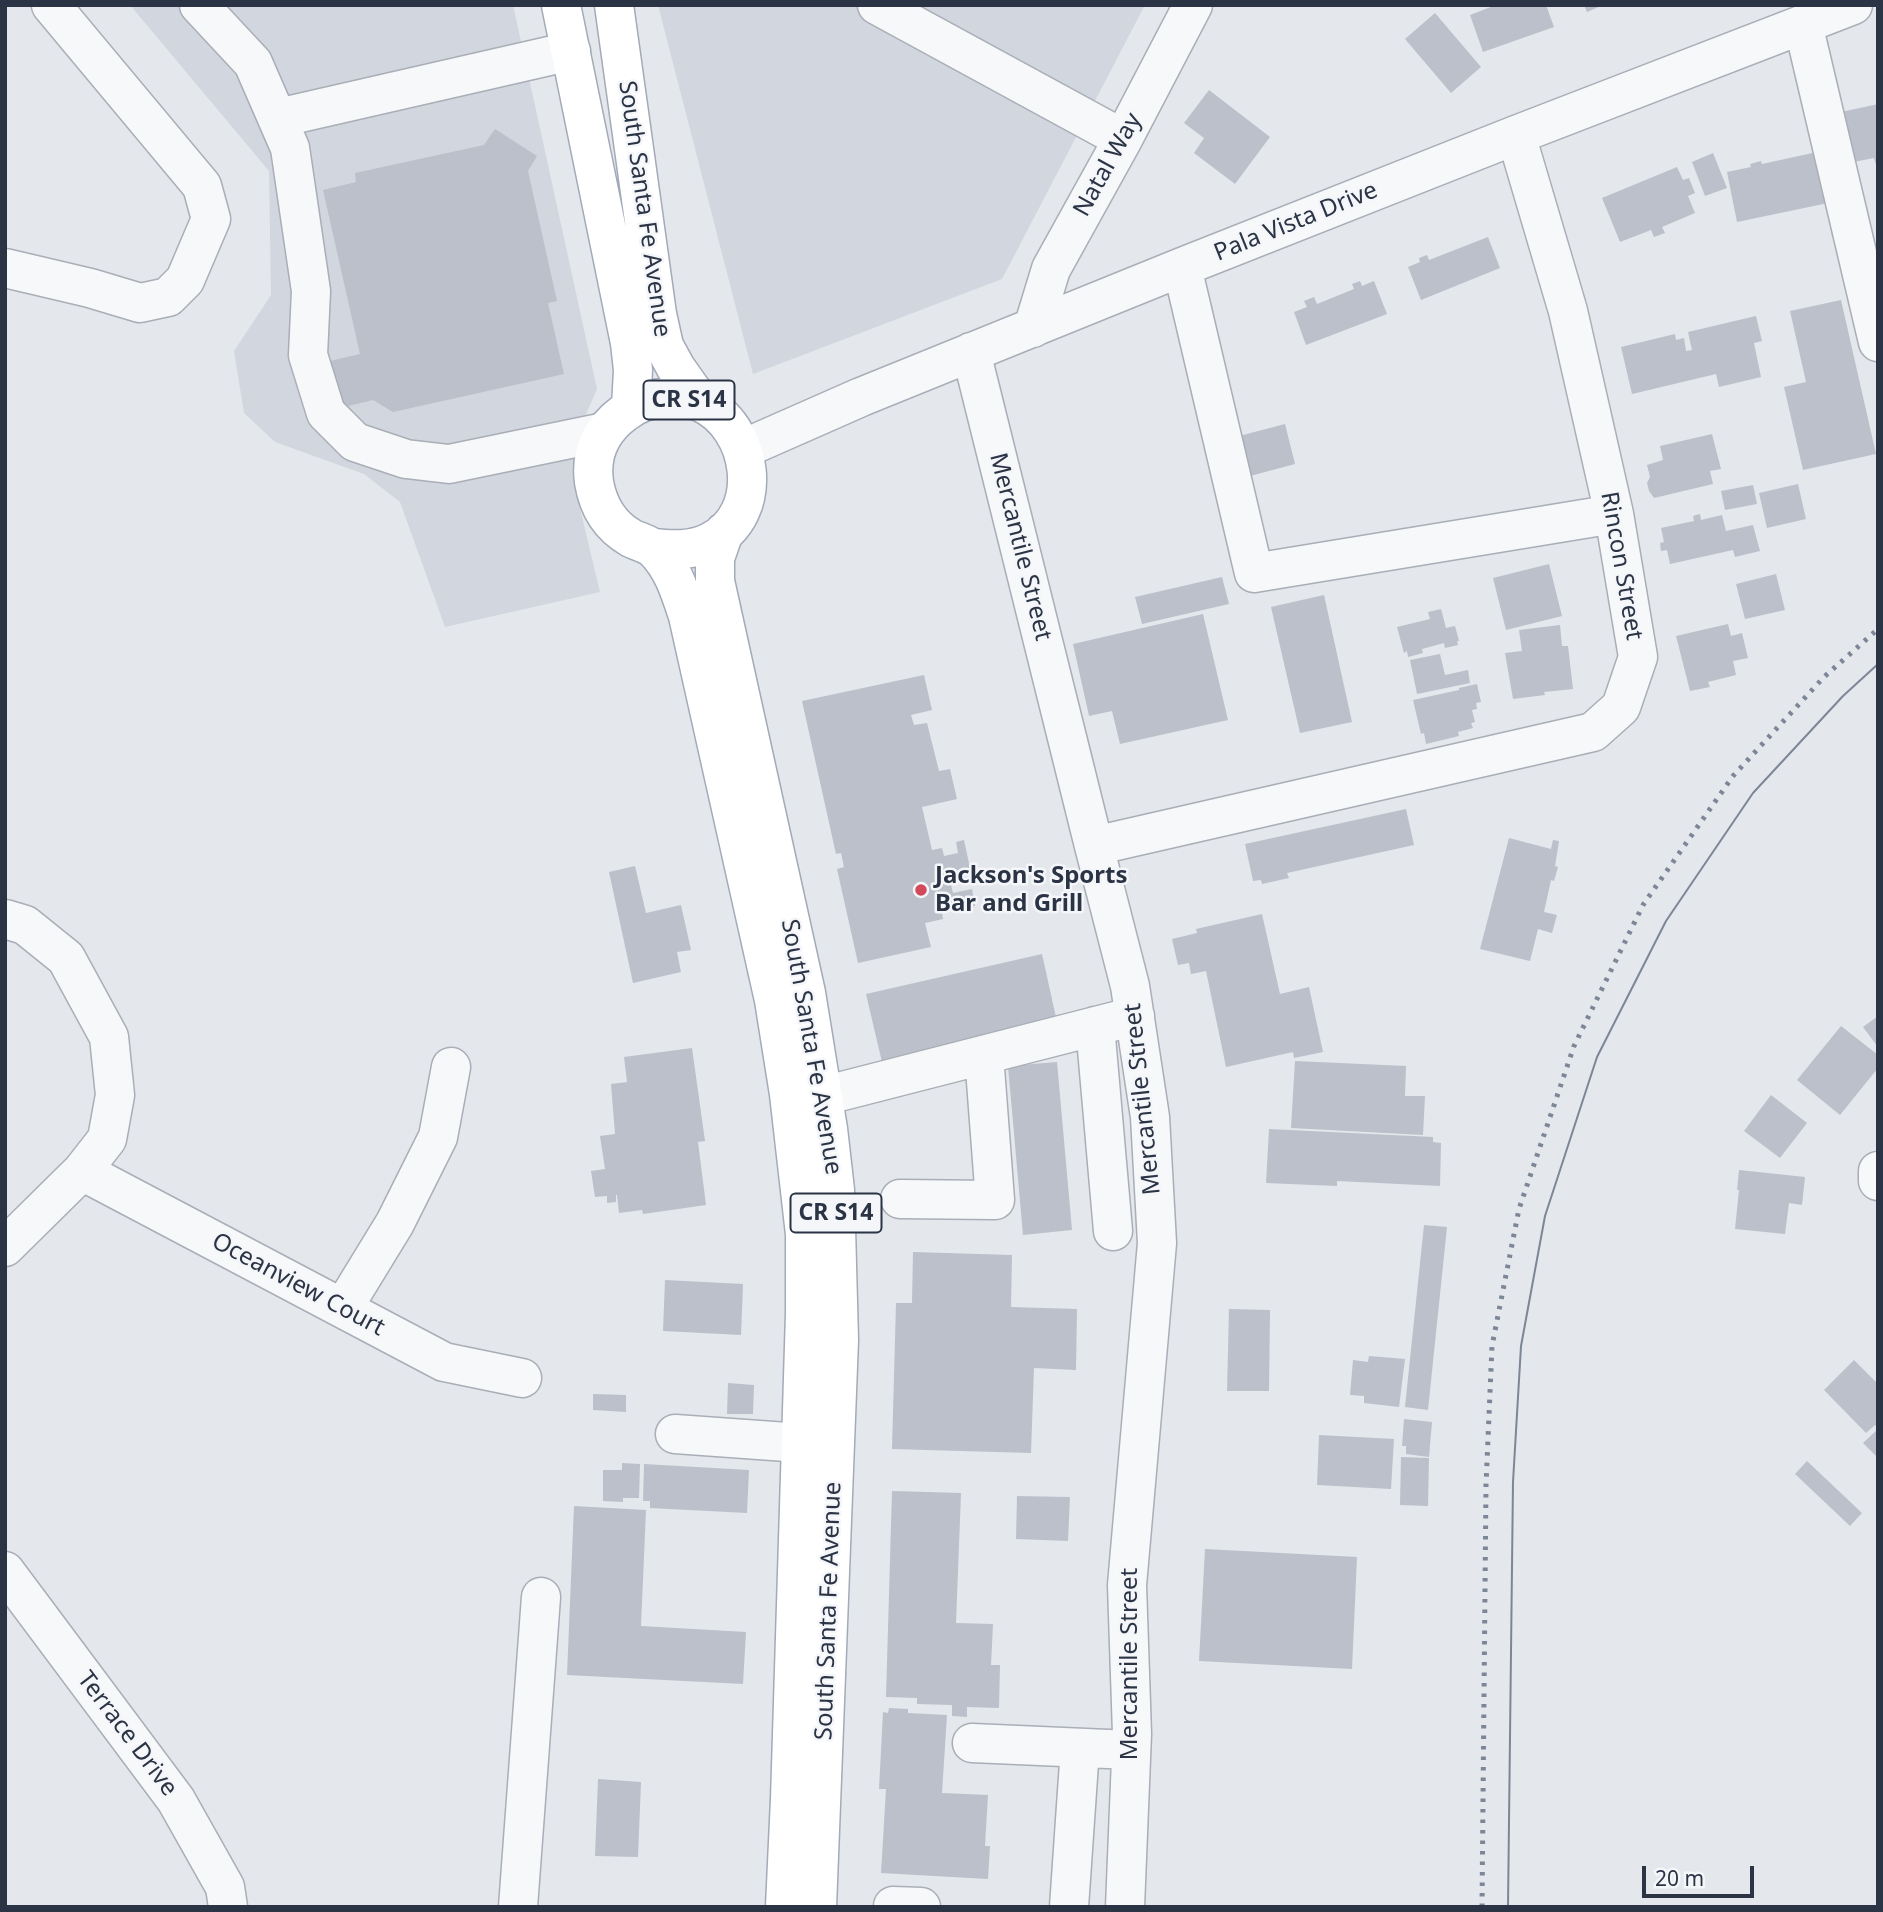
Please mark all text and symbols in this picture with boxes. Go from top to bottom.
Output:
street label: South Santa Fe Avenue [612,79,676,339]
street label: Natal Way [1068,108,1148,222]
street label: Pala Vista Drive [1210,176,1382,268]
road number: CR S14 [644,380,734,420]
street label: Mercantile Street [983,450,1057,644]
street label: Rincon Street [1594,490,1648,642]
place label: Jackson's Sports Bar and Grill [935,862,1128,918]
marker: Jackson's Sports Bar and Grill [913,882,929,898]
street label: South Santa Fe Avenue [774,917,848,1177]
street label: Mercantile Street [1119,1002,1167,1196]
road number: CR S14 [790,1194,882,1232]
street label: Oceanview Court [207,1227,389,1343]
street label: South Santa Fe Avenue [810,1481,848,1741]
street label: Mercantile Street [1116,1568,1144,1760]
street label: Terrace Drive [71,1666,183,1802]
scale bar [1645,1853,1757,1897]
text: 20 m [1655,1864,1704,1892]

